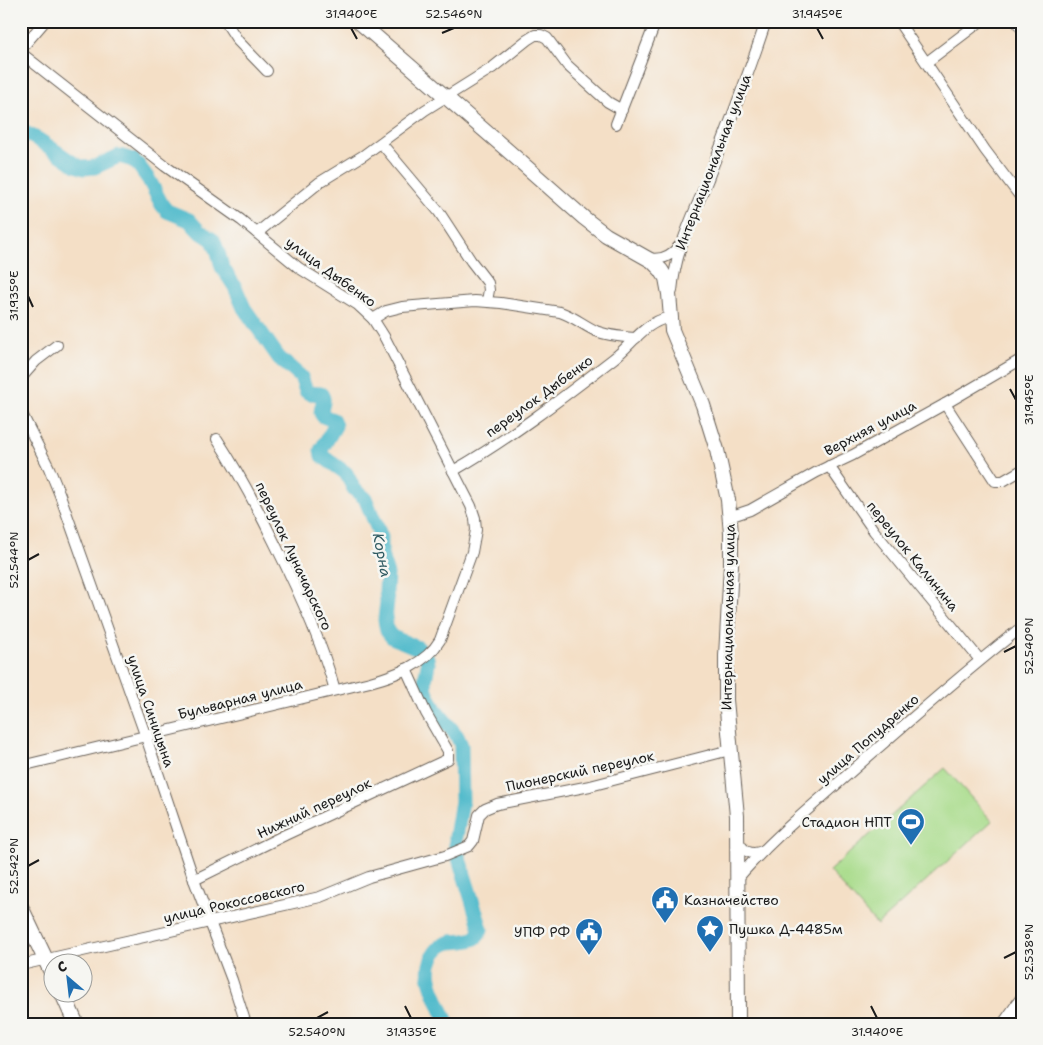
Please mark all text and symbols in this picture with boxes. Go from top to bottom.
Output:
text: 31.940°E [325,6,377,22]
text: 52.546°N [426,6,482,22]
text: 31.945°E [791,6,843,22]
street label: Интернациональная улица [671,71,755,252]
street label: улица Дыбенко [282,233,380,311]
text: 31.935°E [6,270,22,322]
street label: переулок Дыбенко [482,351,596,441]
text: 31.945°E [1021,374,1037,426]
street label: Верхняя улица [821,396,919,460]
street label: переулок Луначарского [252,479,336,633]
street label: переулок Калинина [863,497,963,615]
street label: Интернациональная улица [717,523,739,711]
water label: Корна [368,531,396,579]
text: 52.544°N [6,532,22,588]
text: 52.540°N [1021,617,1037,675]
street label: улица Синицына [123,653,179,770]
street label: Бульварная улица [176,675,304,723]
street label: улица Попудренко [813,690,923,788]
street label: Пионерский переулок [504,746,656,795]
street label: Нижний переулок [254,773,375,842]
sports icon: Стадион НПТ [896,807,926,846]
place label: Стадион НПТ [802,813,892,831]
text: 52.542°N [6,838,22,894]
street label: улица Рокоссовского [162,877,306,927]
public building icon: Казначейство [650,885,680,924]
place label: Казначейство [684,891,779,909]
place icon: Пушка Д-4485м [695,914,725,953]
public building icon: УПФ РФ [574,917,604,956]
place label: Пушка Д-4485м [729,920,843,938]
place label: УПФ РФ [514,923,570,941]
text: 52.538°N [1021,924,1037,980]
north arrow [42,952,92,1002]
text: С [54,957,70,976]
text: 52.540°N [288,1024,346,1040]
text: 31.935°E [385,1024,437,1040]
text: 31.940°E [851,1024,903,1040]

